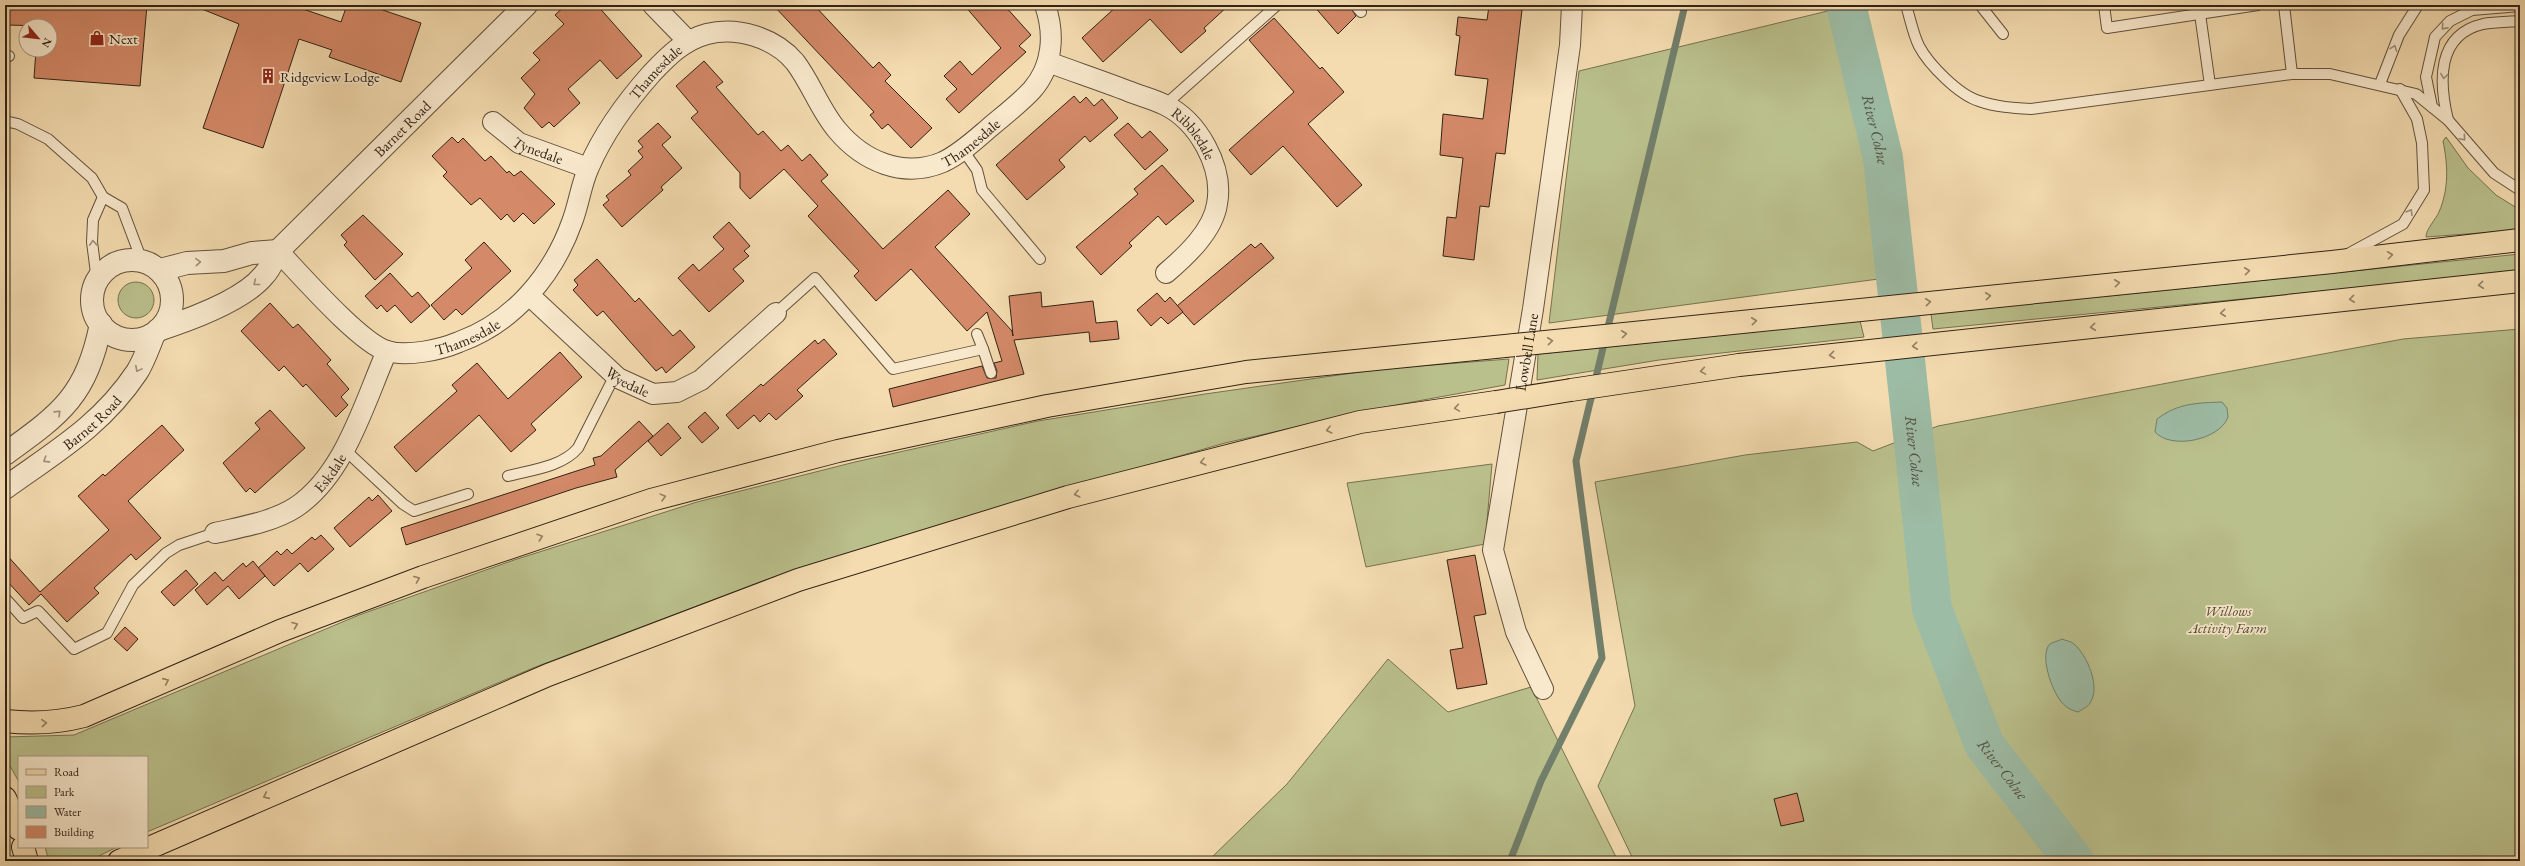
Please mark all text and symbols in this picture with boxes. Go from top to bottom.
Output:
north arrow [18,18,58,58]
one-way arrow [2442,22,2449,30]
shop icon: Next [88,29,106,47]
place label: Next [109,29,138,48]
text: N [39,35,55,50]
street label: Thamesdale [624,40,686,103]
one-way arrow [2390,44,2398,51]
building icon: Ridgeview Lodge [259,67,277,85]
place label: Ridgeview Lodge [280,67,380,86]
one-way arrow [2440,73,2449,79]
water label: River Colne [1857,92,1894,166]
street label: Barnet Road [369,96,435,161]
street label: Ribbledale [1168,102,1220,162]
street label: Thamesdale [938,113,1004,171]
street label: Tynedale [509,132,566,168]
one-way arrow [2459,133,2466,141]
one-way arrow [2406,209,2413,216]
one-way arrow [88,240,97,246]
one-way arrow [2387,251,2393,260]
one-way arrow [195,258,201,267]
one-way arrow [2244,266,2250,275]
one-way arrow [253,278,260,285]
one-way arrow [2114,279,2121,288]
one-way arrow [2478,280,2484,289]
one-way arrow [1985,292,1991,301]
one-way arrow [2349,294,2355,303]
one-way arrow [1925,298,1931,307]
one-way arrow [2220,308,2226,317]
street label: Lowbell Lane [1510,311,1542,392]
street label: Thamesdale [433,314,504,359]
one-way arrow [1751,317,1757,326]
one-way arrow [2090,322,2097,331]
one-way arrow [1621,330,1627,339]
one-way arrow [1547,337,1553,346]
one-way arrow [1912,342,1918,351]
one-way arrow [1829,351,1835,360]
street label: Wyedale [602,362,653,401]
one-way arrow [135,365,143,372]
one-way arrow [1699,366,1706,375]
street label: Barnet Road [59,391,125,454]
one-way arrow [1454,403,1460,412]
one-way arrow [53,410,61,418]
water label: River Colne [1901,414,1929,488]
one-way arrow [1326,425,1333,434]
street label: Eskdale [309,450,350,496]
one-way arrow [44,455,51,462]
one-way arrow [1200,458,1206,466]
one-way arrow [1074,490,1081,498]
one-way arrow [660,493,666,501]
one-way arrow [536,534,543,542]
one-way arrow [413,576,420,584]
park label: Willows Activity Farm [2188,601,2267,637]
one-way arrow [292,622,299,630]
one-way arrow [162,678,169,686]
one-way arrow [41,718,47,727]
water label: River Colne [1973,734,2033,804]
legend [18,756,148,848]
text: Road [54,764,80,780]
text: Park [54,784,75,800]
one-way arrow [263,791,271,799]
text: Water [54,804,81,820]
text: Building [54,824,95,840]

